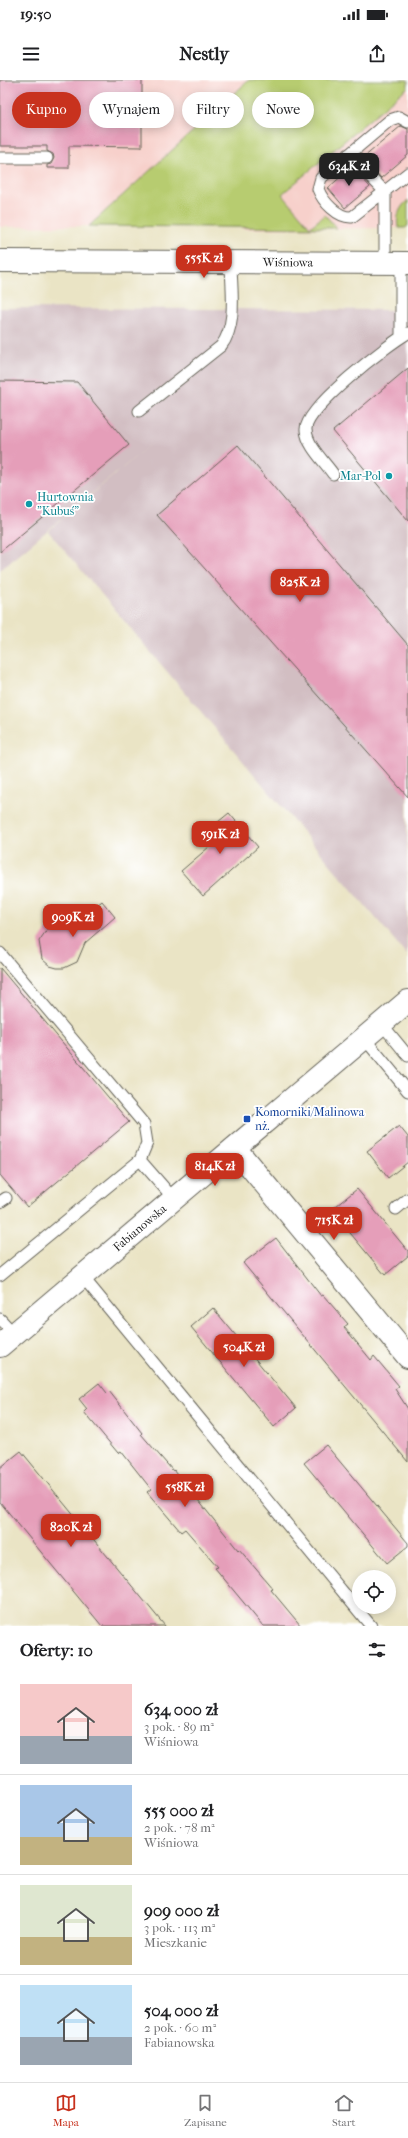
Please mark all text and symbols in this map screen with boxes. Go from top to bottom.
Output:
text: 19:50 [20,5,52,23]
icon: menu [20,43,42,65]
icon: share [366,43,388,65]
text: Nestly [179,44,229,65]
chip: Kupno [12,92,81,128]
chip: Wynajem [89,92,174,128]
chip: Filtry [182,92,244,128]
chip: Nowe [252,92,314,128]
pin: 634K zł [312,153,386,187]
text: 634K zł [328,158,370,173]
pin: 555K zł [167,245,241,279]
text: 555K zł [185,250,223,265]
street label: Wiśniowa [262,255,314,270]
place label: Mar-Pol [340,469,382,483]
marker: Mar-Pol [384,471,394,481]
place label: Hurtownia "Kubuś" [37,490,94,518]
marker: Hurtownia "Kubuś" [24,499,34,509]
pin: 825K zł [263,569,337,603]
text: 825K zł [280,574,320,589]
pin: 591K zł [183,821,257,855]
text: 591K zł [201,826,239,841]
pin: 909K zł [36,904,110,938]
text: 909K zł [52,909,94,924]
place label: Komorniki/Malinowa nż. [255,1105,365,1133]
marker: Komorniki/Malinowa nż. [242,1114,252,1124]
pin: 814K zł [178,1153,252,1187]
text: 814K zł [195,1158,235,1173]
street label: Fabianowska [110,1201,169,1254]
pin: 715K zł [297,1207,371,1241]
text: 715K zł [315,1212,353,1227]
pin: 504K zł [207,1334,281,1368]
text: 504K zł [223,1339,265,1354]
pin: 558K zł [148,1474,222,1508]
text: 558K zł [165,1479,205,1494]
pin: 820K zł [34,1514,108,1548]
text: 820K zł [50,1519,92,1534]
map controls [352,1570,396,1614]
button: locate [352,1570,396,1614]
icon: filters [366,1639,388,1661]
text: Oferty: 10 [20,1640,93,1660]
text: 634 000 zł [144,1699,218,1719]
icon: home [52,1700,100,1748]
text: 3 pok. · 89 m² [144,1719,214,1734]
text: Wiśniowa [144,1734,198,1749]
text: 555 000 zł [144,1800,214,1820]
icon: home [52,1801,100,1849]
text: 2 pok. · 78 m² [144,1820,215,1835]
text: Wiśniowa [144,1835,198,1850]
text: 909 000 zł [144,1900,219,1920]
icon: home [52,1901,100,1949]
text: 3 pok. · 113 m² [144,1920,215,1935]
text: Mieszkanie [144,1935,207,1950]
text: 504 000 zł [144,2000,218,2020]
icon: home [52,2001,100,2049]
text: 2 pok. · 60 m² [144,2020,216,2035]
text: Fabianowska [144,2035,214,2050]
tab: Mapa [53,2092,79,2129]
tab: Zapisane [184,2092,227,2129]
tab: Start [332,2092,355,2129]

